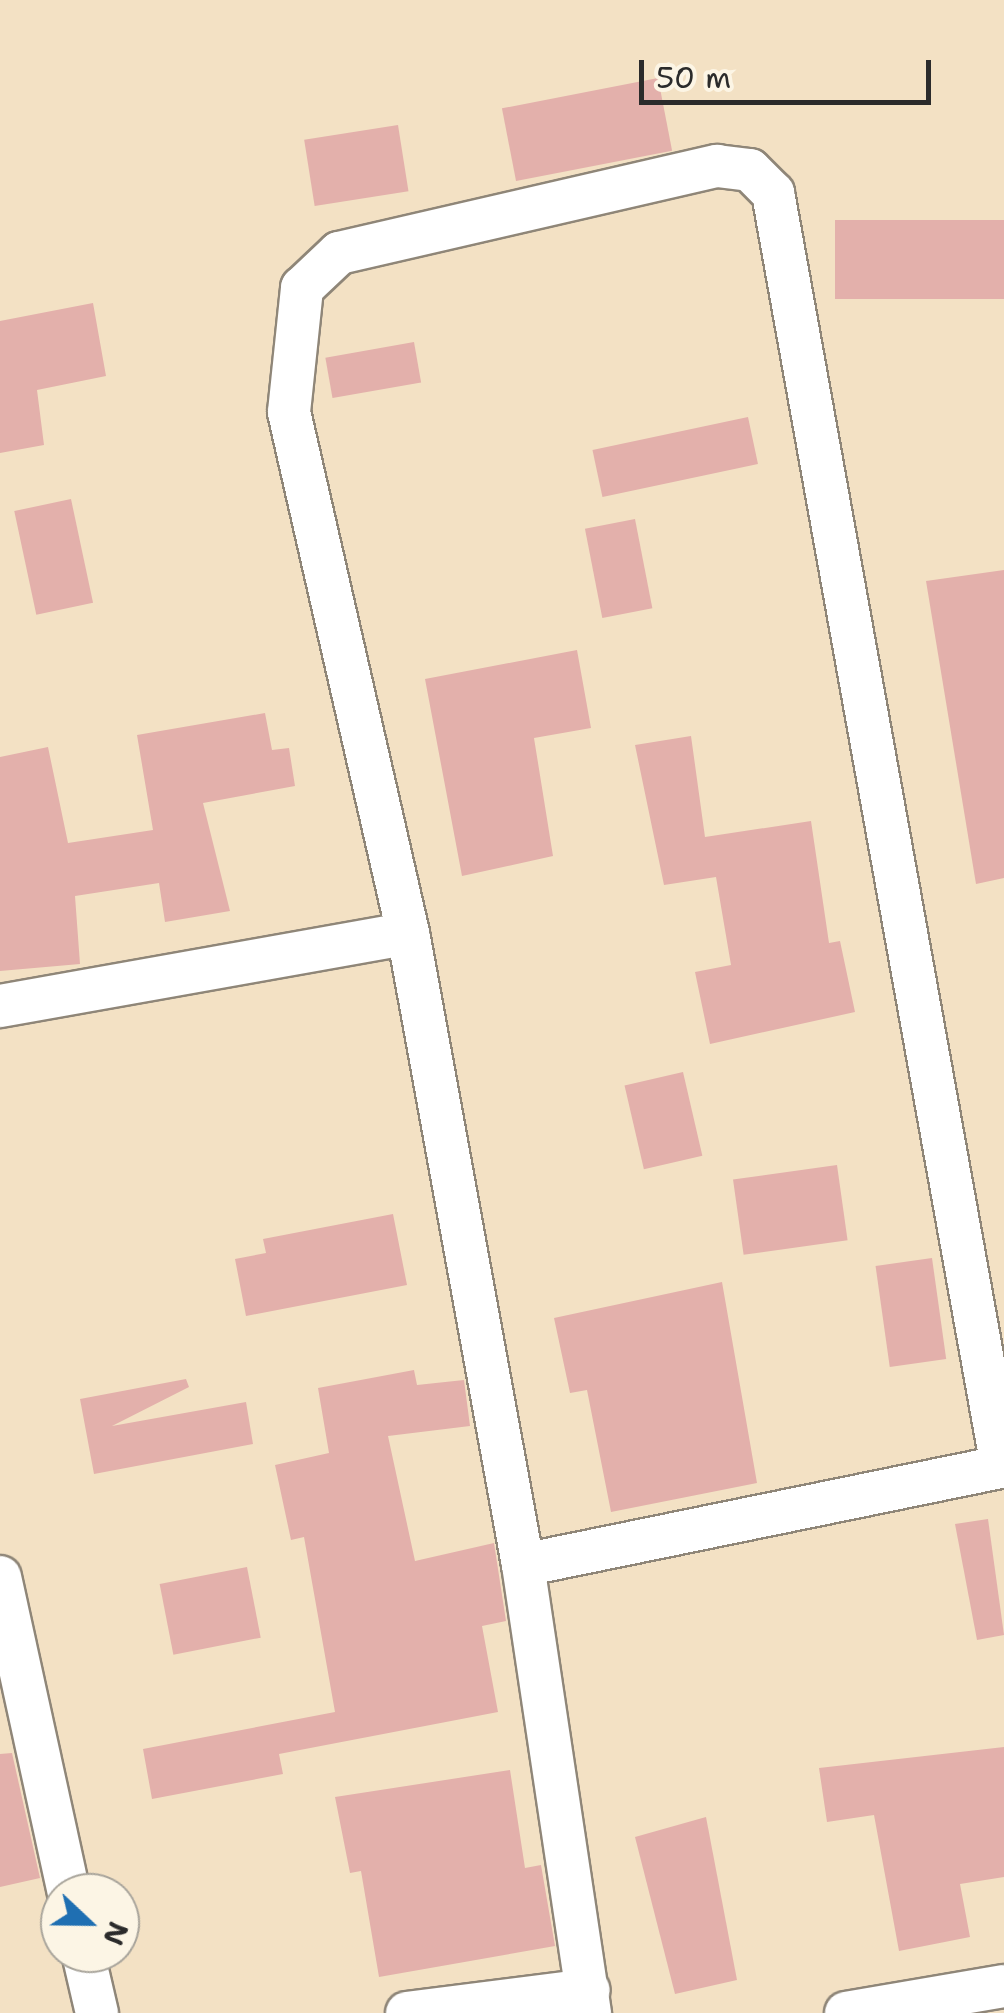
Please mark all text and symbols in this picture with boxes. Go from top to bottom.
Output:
scale bar [644,40,936,102]
text: 50 m [656,57,731,98]
north arrow [40,1873,140,1973]
text: N [94,1916,138,1951]

